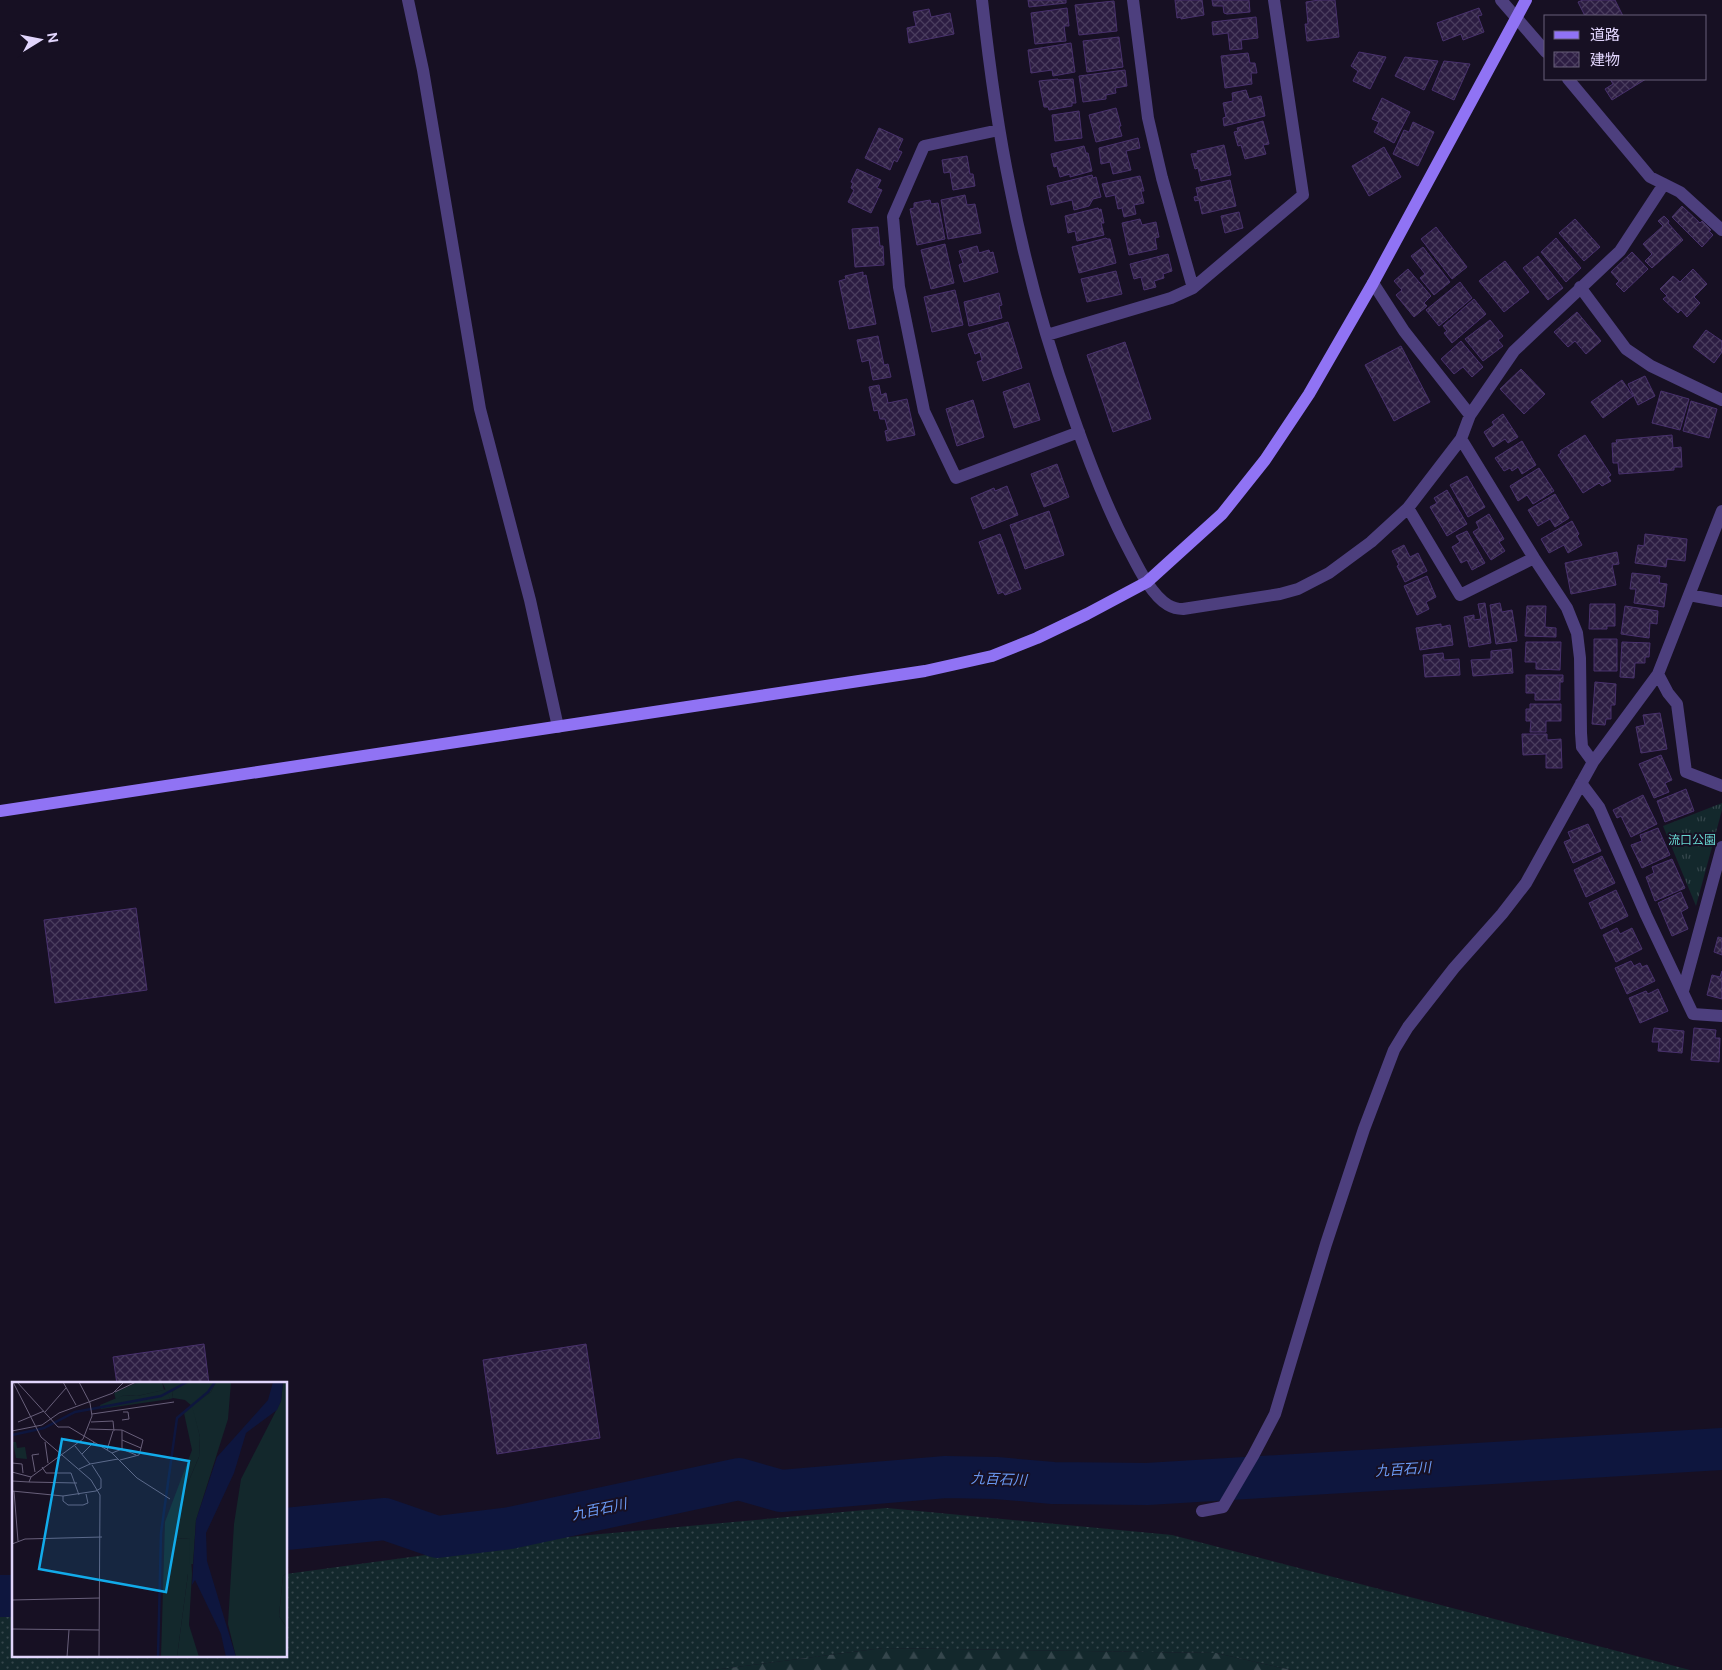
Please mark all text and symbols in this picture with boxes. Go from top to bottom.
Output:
north arrow [15,15,65,65]
legend [1544,15,1707,80]
text: 道路 [1590,25,1620,45]
text: N [43,31,63,44]
text: 建物 [1590,50,1620,70]
park label: 流口公園 [1668,832,1716,848]
inset map [12,1382,288,1658]
water label: 九百石川 [1374,1458,1434,1480]
water label: 九百石川 [971,1469,1029,1489]
water label: 九百石川 [570,1494,630,1524]

